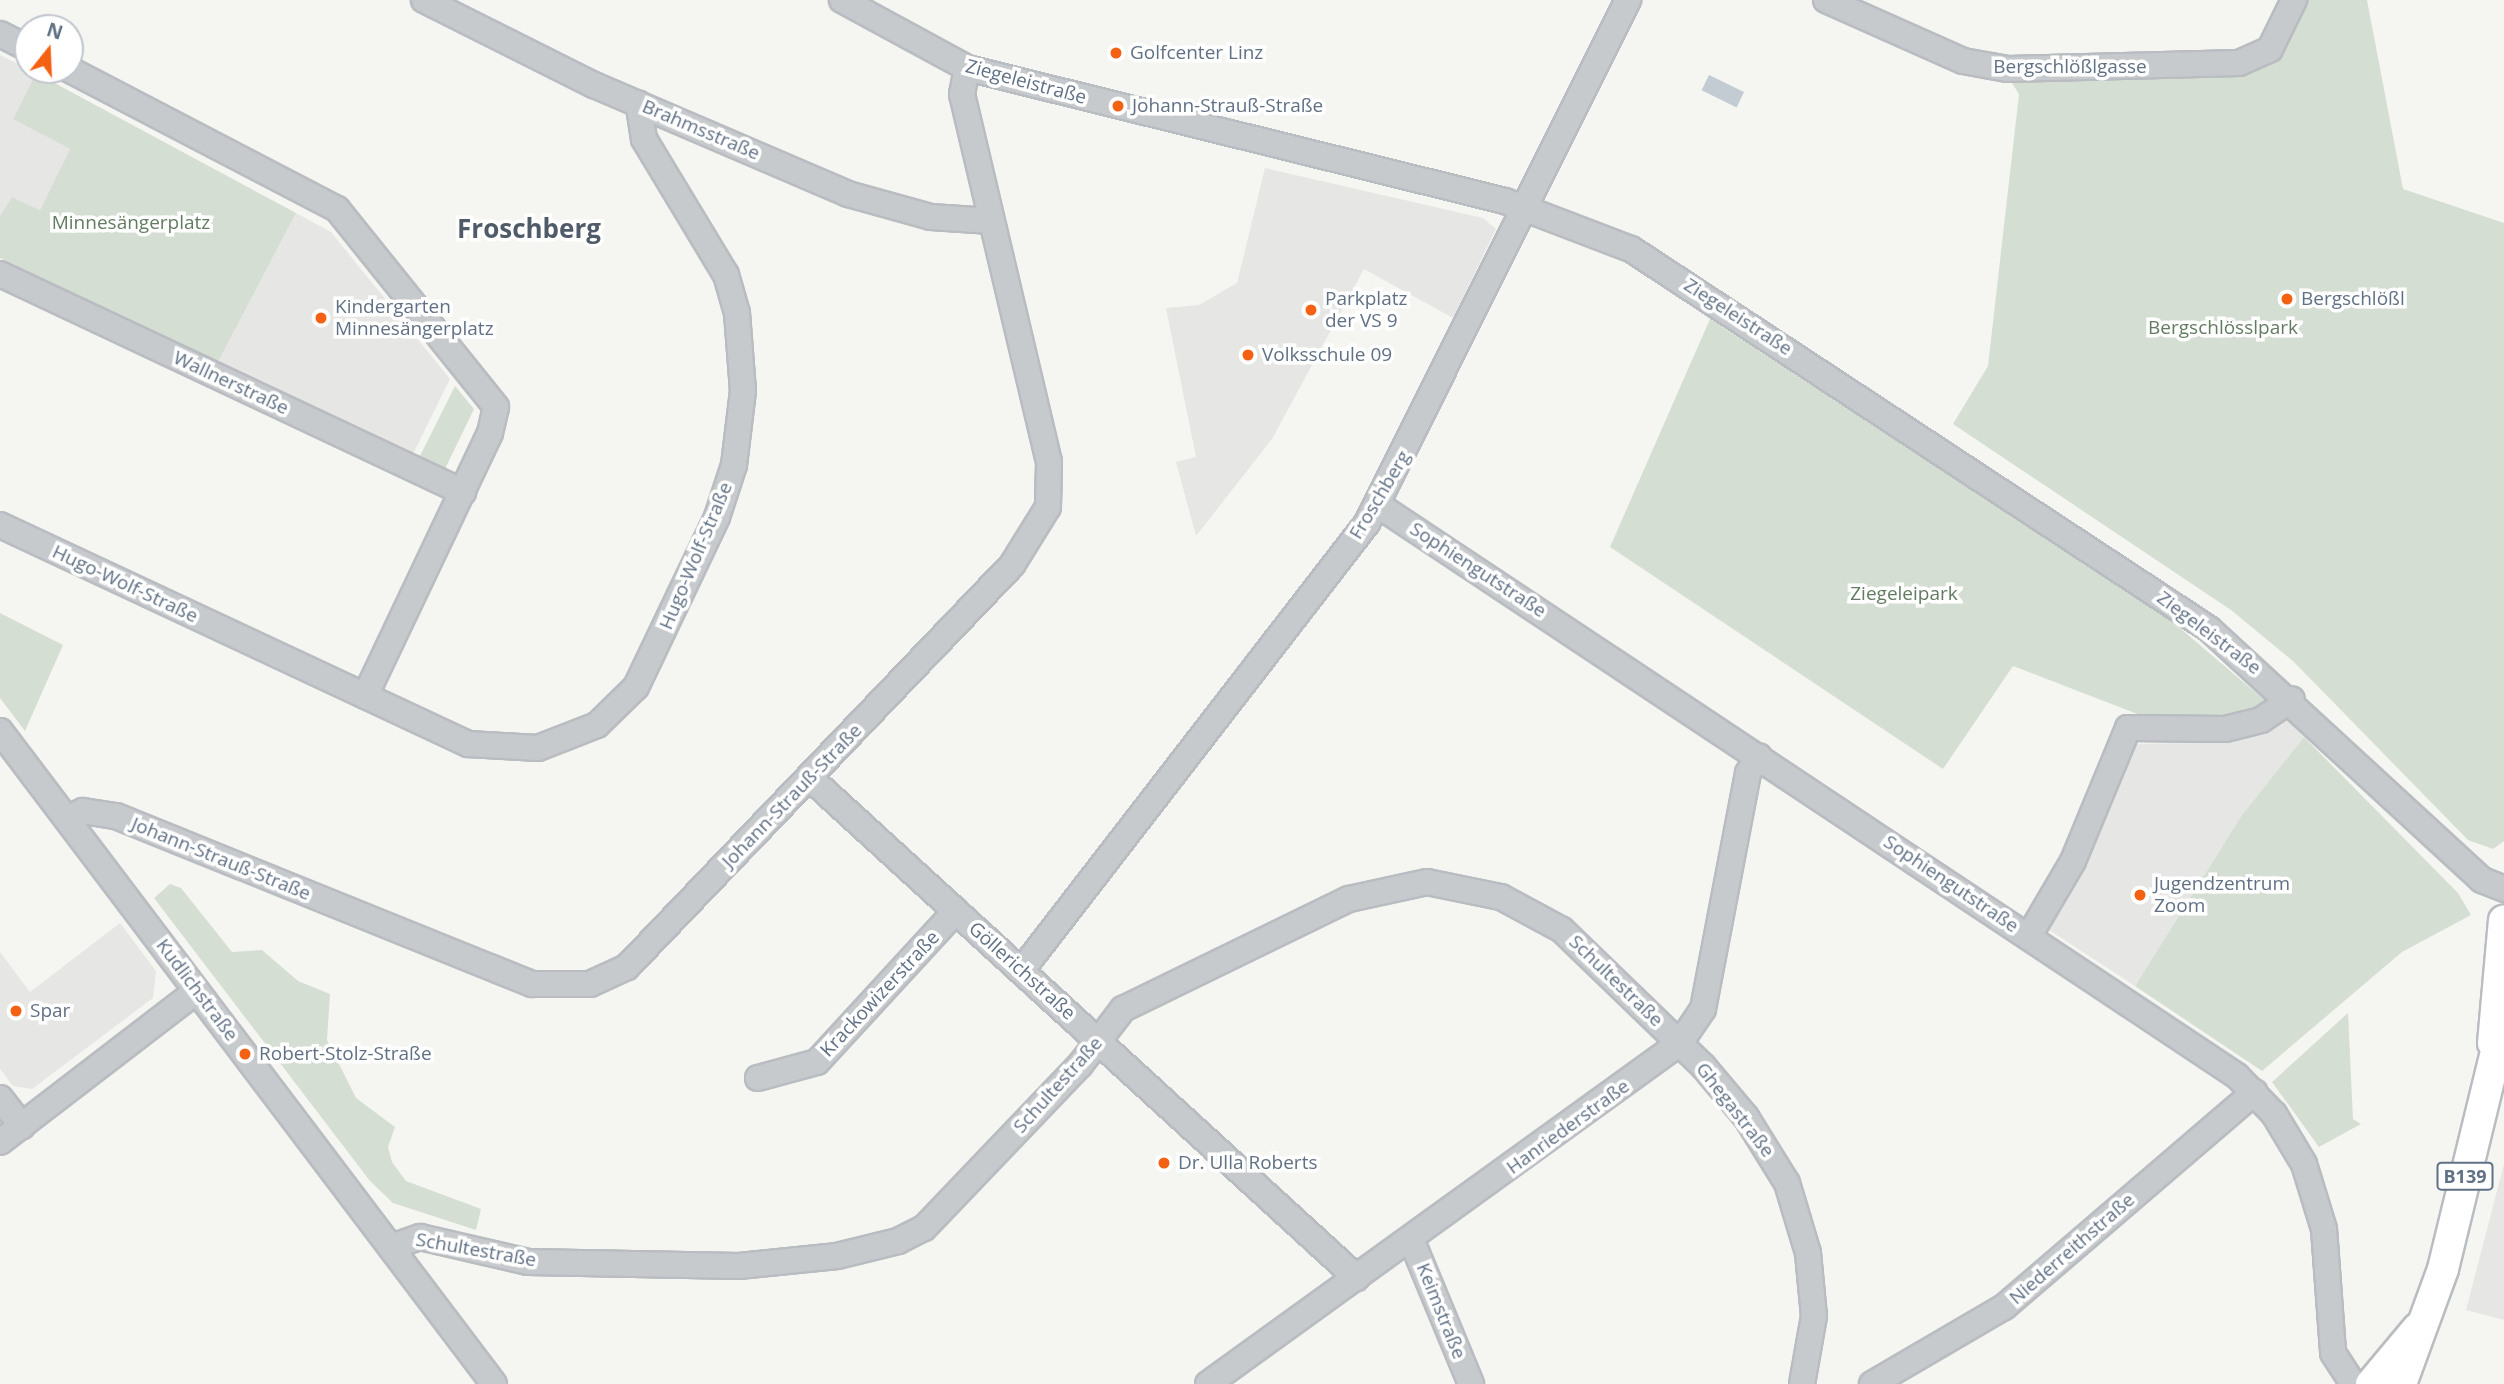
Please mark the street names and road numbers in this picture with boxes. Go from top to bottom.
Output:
street label: Ziegeleistraße [963,55,1089,109]
street label: Bergschlößlgasse [1993,56,2147,78]
street label: Brahmsstraße [639,95,763,165]
street label: Ziegeleistraße [1680,274,1796,360]
street label: Wallnerstraße [170,346,292,420]
street label: Froschberg [1345,447,1415,543]
street label: Hugo-Wolf-Straße [655,479,737,633]
street label: Sophiengutstraße [1406,518,1550,622]
street label: Hugo-Wolf-Straße [49,540,201,628]
street label: Ziegeleistraße [2153,587,2265,679]
street label: Johann-Strauß-Straße [717,719,867,873]
street label: Johann-Strauß-Straße [128,813,314,905]
street label: Sophiengutstraße [1879,830,2023,938]
street label: Göllerichstraße [964,917,1080,1025]
street label: Krackowizerstraße [816,926,944,1062]
street label: Schultestraße [1564,931,1668,1031]
street label: Kudlichstraße [151,934,243,1046]
street label: Schultestraße [1009,1032,1107,1138]
street label: Ghegastraße [1691,1058,1779,1162]
street label: Hanriederstraße [1502,1075,1634,1179]
road number: B139 [2435,1162,2495,1190]
street label: Niederreithstraße [2005,1189,2139,1309]
street label: Schultestraße [414,1228,538,1272]
street label: Keimstraße [1411,1260,1471,1362]

